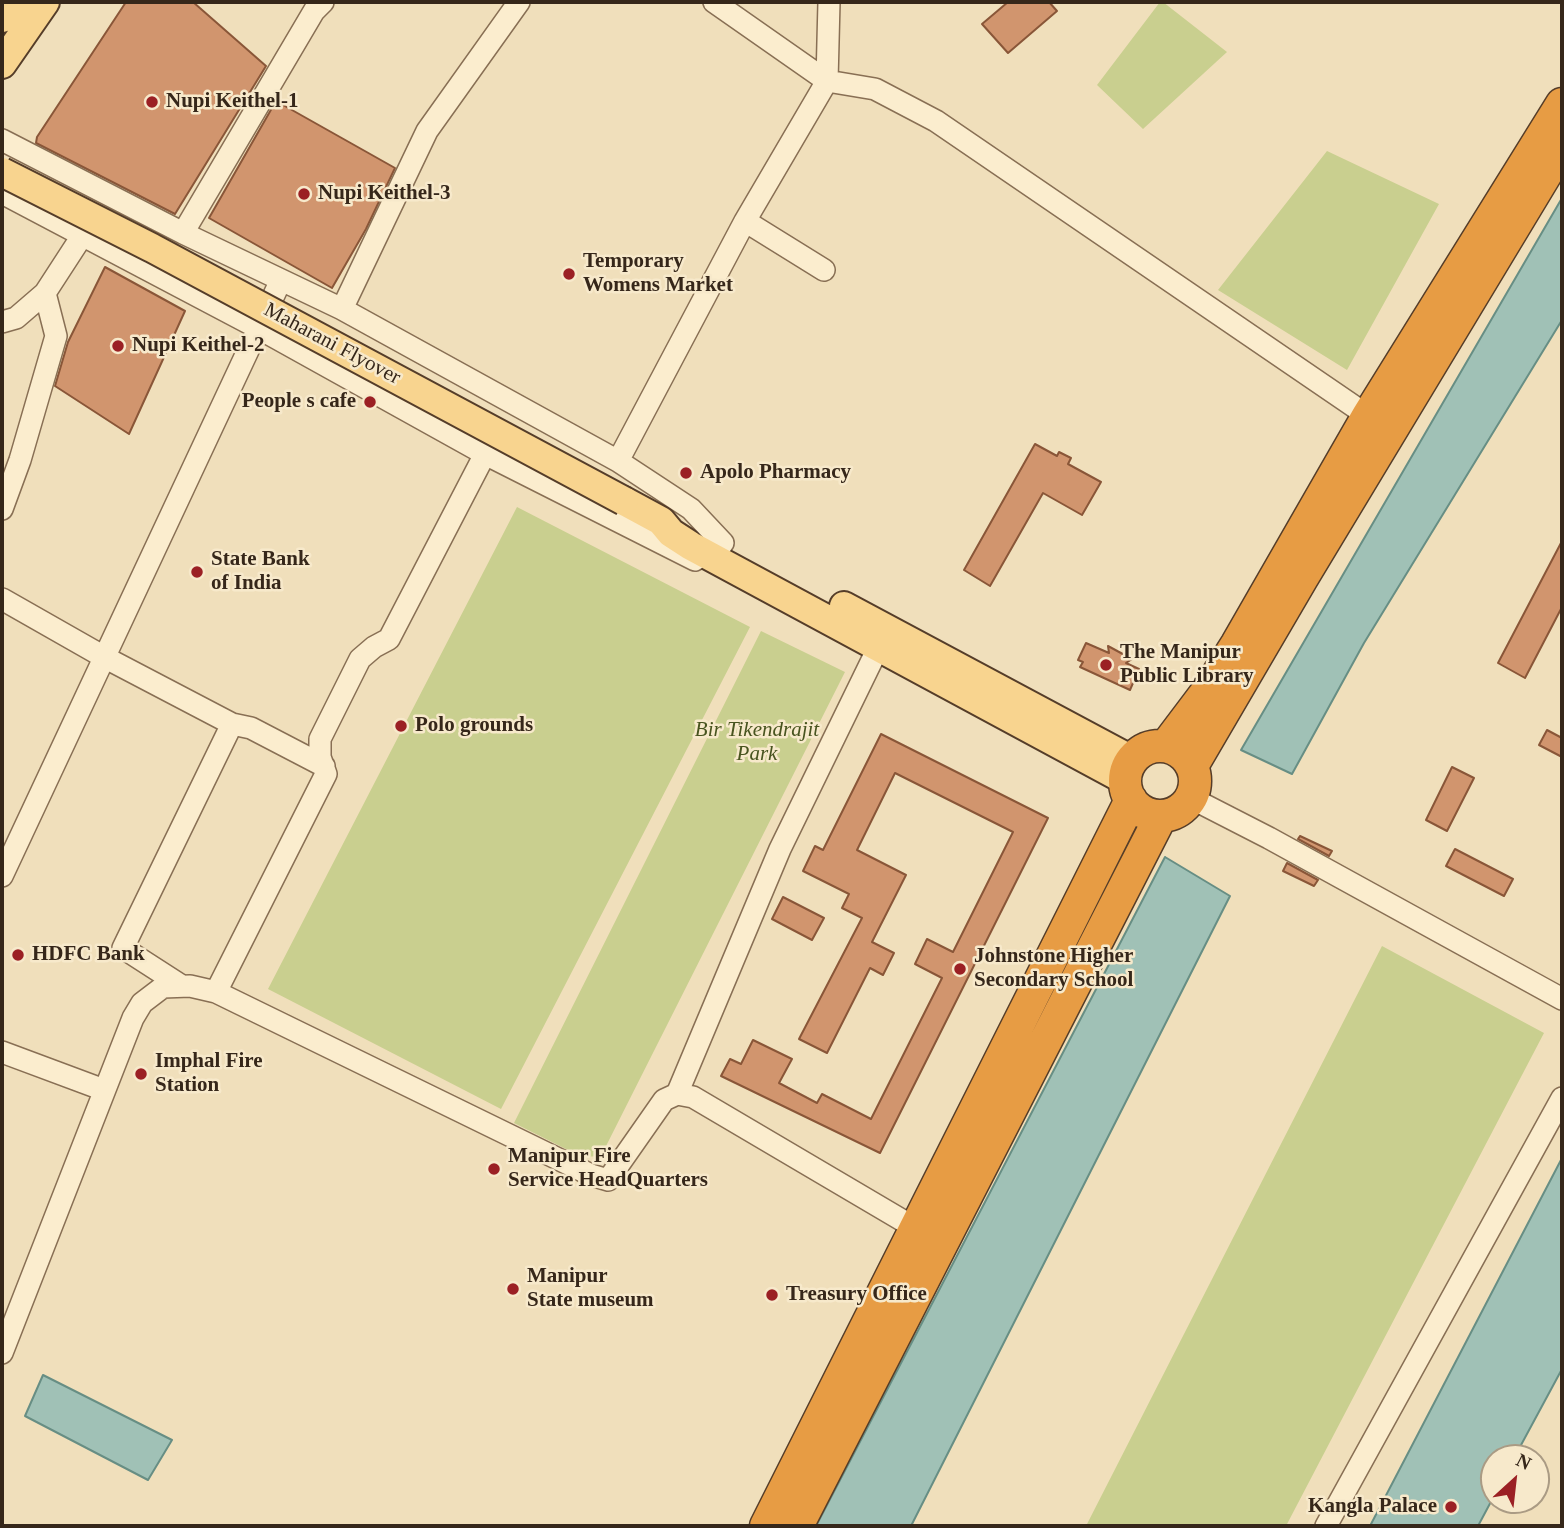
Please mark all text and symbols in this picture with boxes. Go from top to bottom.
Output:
place label: Nupi Keithel-1 [166,89,298,115]
marker: Nupi Keithel-1 [144,94,160,110]
place label: Nupi Keithel-3 [318,181,450,207]
marker: Nupi Keithel-3 [296,186,312,202]
place label: Temporary Womens Market [583,249,733,299]
marker: Temporary Womens Market [561,266,577,282]
street label: Maharani Flyover [259,297,405,391]
place label: Nupi Keithel-2 [132,333,264,359]
marker: Nupi Keithel-2 [110,338,126,354]
place label: People s cafe [242,389,356,415]
marker: People s cafe [362,394,378,410]
place label: Apolo Pharmacy [700,460,851,486]
marker: Apolo Pharmacy [678,465,694,481]
place label: State Bank of India [211,547,310,597]
marker: State Bank of India [189,564,205,580]
place label: The Manipur Public Library [1120,640,1254,690]
marker: The Manipur Public Library [1098,657,1114,673]
place label: Polo grounds [415,713,533,739]
park label: Bir Tikendrajit Park [695,717,819,767]
marker: Polo grounds [393,718,409,734]
place label: HDFC Bank [32,942,145,968]
place label: Johnstone Higher Secondary School [974,944,1133,994]
marker: HDFC Bank [10,947,26,963]
marker: Johnstone Higher Secondary School [952,961,968,977]
place label: Imphal Fire Station [155,1049,263,1099]
marker: Imphal Fire Station [133,1066,149,1082]
place label: Manipur Fire Service HeadQuarters [508,1144,708,1194]
marker: Manipur Fire Service HeadQuarters [486,1161,502,1177]
place label: Manipur State museum [527,1264,654,1314]
marker: Manipur State museum [505,1281,521,1297]
place label: Treasury Office [786,1282,927,1308]
marker: Treasury Office [764,1287,780,1303]
north arrow [1480,1444,1550,1514]
text: N [1513,1449,1535,1474]
place label: Kangla Palace [1308,1494,1437,1520]
marker: Kangla Palace [1443,1499,1459,1515]

